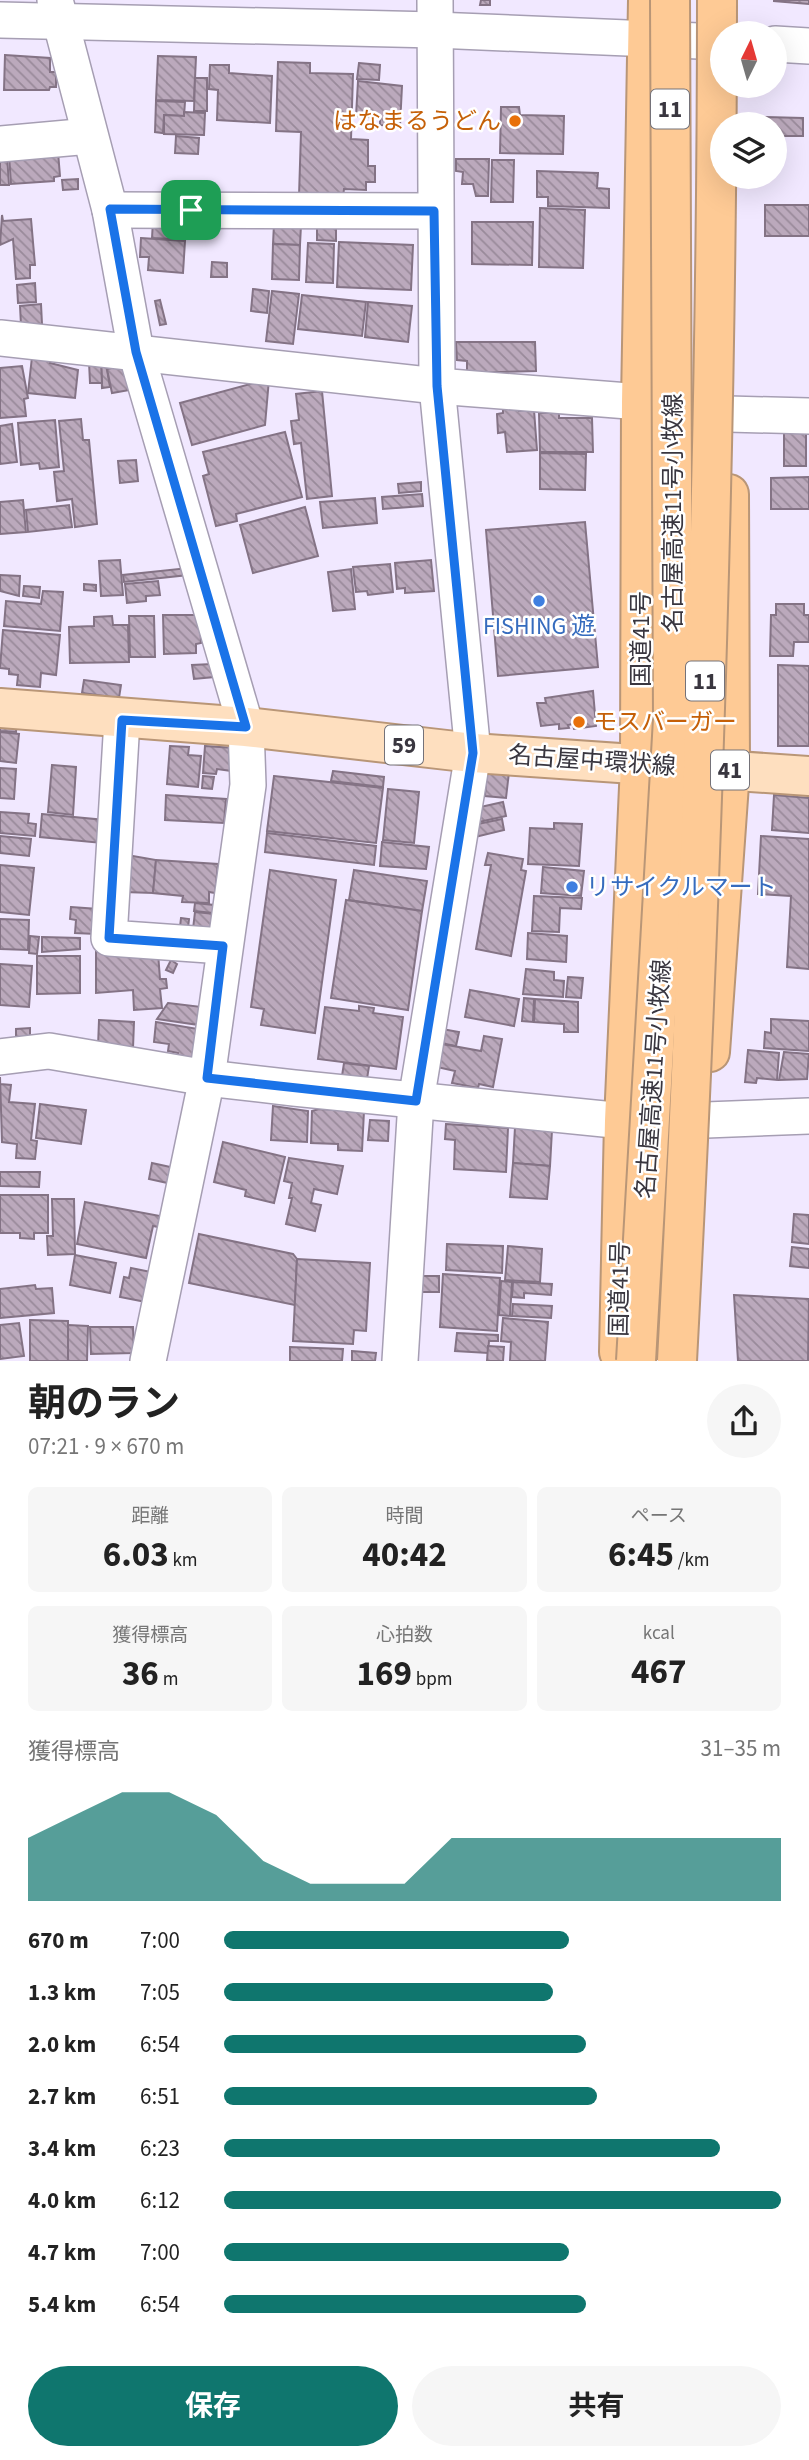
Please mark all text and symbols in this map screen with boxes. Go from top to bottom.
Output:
north arrow [710,21,788,98]
map controls [710,21,787,189]
road number: 11 [651,90,689,128]
place label: はなまるうどん [333,104,501,139]
button: layers [710,112,787,189]
marker: はなまるうどん [507,113,523,129]
pin [161,180,221,240]
icon: arrive [172,191,210,229]
street label: 名古屋高速11号小牧線 [656,393,691,633]
street label: 国道41号 [624,591,659,687]
marker: FISHING 遊 [531,593,547,609]
place label: FISHING 遊 [483,609,595,644]
road number: 11 [686,662,724,701]
place label: モスバーガー [593,705,737,740]
marker: モスバーガー [571,714,587,730]
road number: 59 [385,726,423,764]
street label: 名古屋中環状線 [507,738,677,784]
road number: 41 [711,750,749,790]
place label: リサイクルマート [586,870,777,905]
marker: リサイクルマート [564,879,580,895]
street label: 名古屋高速11号小牧線 [628,958,680,1200]
street label: 国道41号 [602,1241,638,1337]
text: 朝のラン [28,1377,180,1431]
button: share [707,1384,781,1458]
text: 07:21 · 9 × 670 m [28,1430,184,1463]
text: 距離 [131,1503,169,1530]
text: 時間 [385,1503,424,1530]
text: ペース [631,1503,687,1530]
text: 6.03 [103,1530,169,1580]
text: 40:42 [362,1530,447,1580]
text: 6:45 [608,1530,674,1580]
text: km [169,1547,198,1574]
text: /km [674,1547,710,1574]
text: kcal [643,1620,675,1647]
text: 獲得標高 [112,1622,188,1649]
text: 心拍数 [376,1622,433,1649]
text: 467 [631,1647,687,1697]
text: 36 [122,1649,159,1699]
text: 169 [356,1649,412,1699]
text: m [159,1666,178,1693]
text: bpm [412,1666,453,1693]
text: 31–35 m [701,1732,781,1765]
text: 獲得標高 [28,1735,120,1768]
text: 670 m [28,1924,89,1957]
text: 7:00 [140,1924,180,1957]
text: 1.3 km [28,1976,96,2009]
text: 7:05 [140,1976,180,2009]
text: 2.0 km [28,2028,96,2061]
text: 6:54 [140,2028,180,2061]
text: 2.7 km [28,2080,96,2113]
text: 6:51 [140,2080,180,2113]
text: 3.4 km [28,2132,96,2165]
text: 6:23 [140,2132,180,2165]
text: 4.0 km [28,2184,96,2217]
text: 6:12 [140,2184,180,2217]
text: 4.7 km [28,2236,96,2269]
text: 7:00 [140,2236,180,2269]
text: 5.4 km [28,2288,96,2321]
text: 6:54 [140,2288,180,2321]
button: 保存 [28,2366,398,2446]
button: 共有 [412,2366,781,2446]

